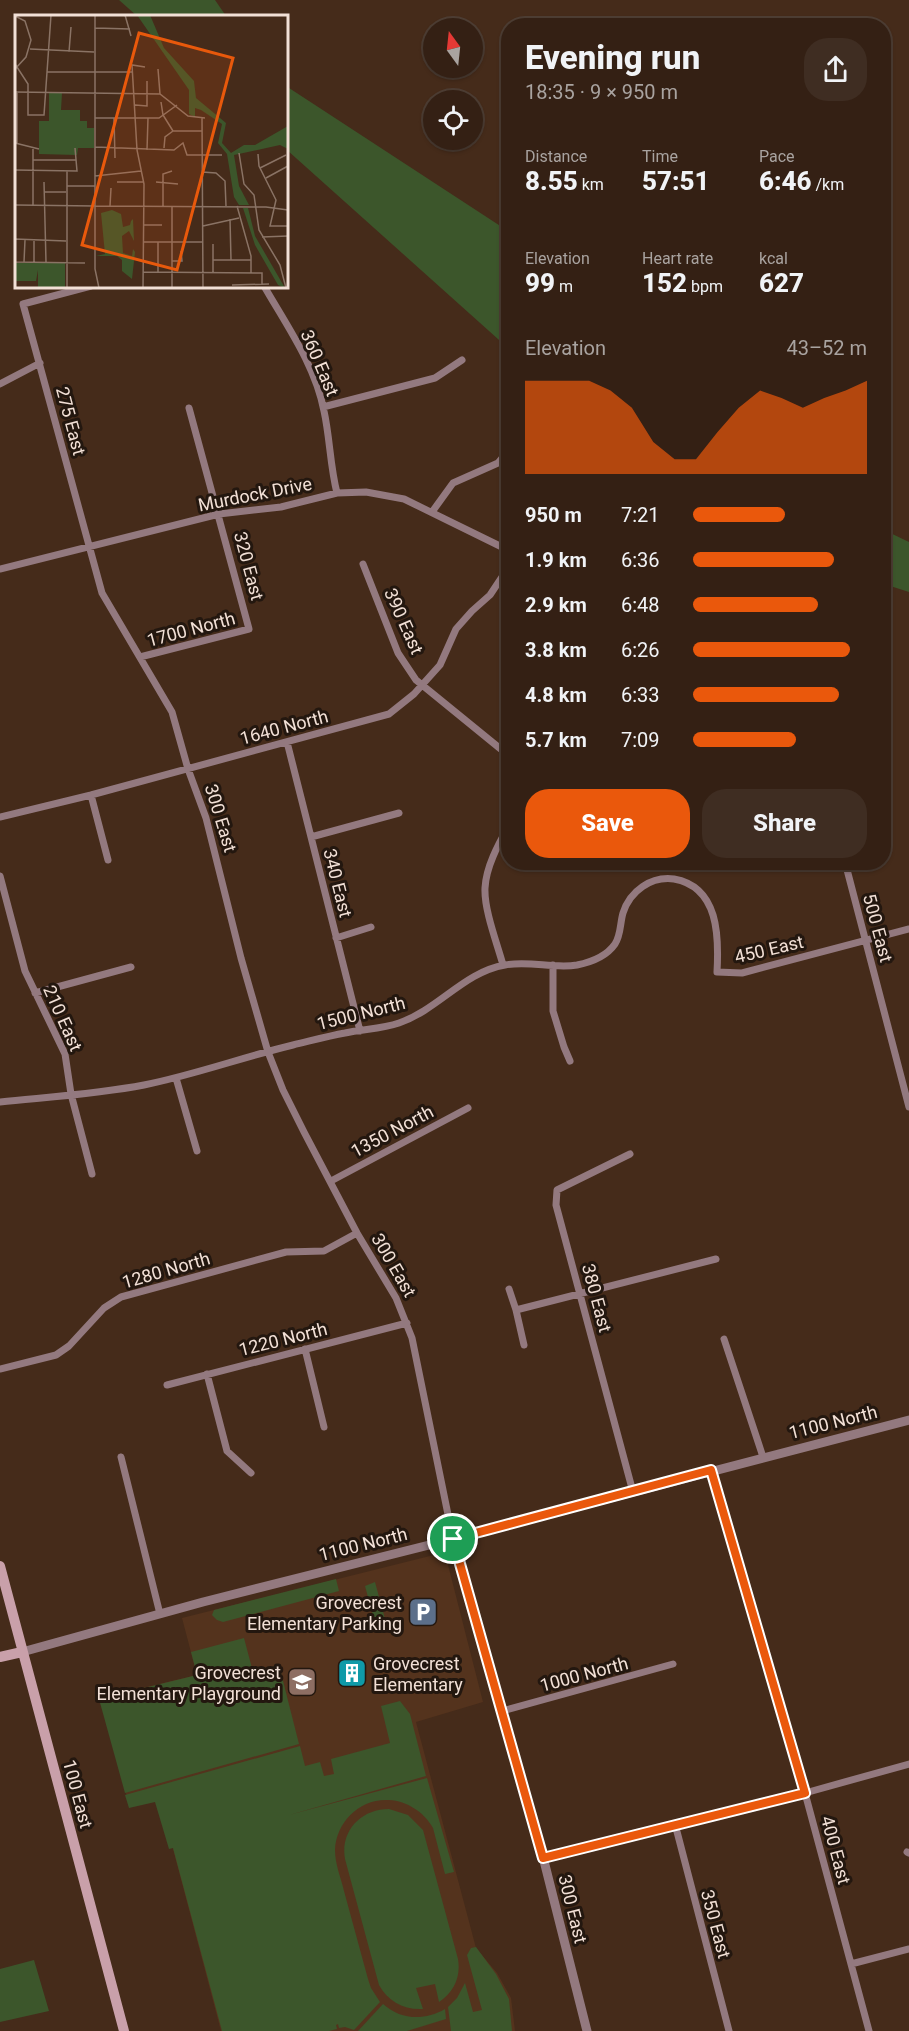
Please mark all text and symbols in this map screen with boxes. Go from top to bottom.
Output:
inset map [15,15,288,288]
north arrow [423,18,483,78]
map controls [423,18,483,150]
text: Evening run [525,38,700,77]
button: share [804,38,867,101]
text: 18:35 · 9 × 950 m [525,80,678,104]
button: locate [423,90,483,150]
text: Distance [525,147,587,166]
text: Time [642,147,678,166]
text: Pace [759,147,795,166]
text: 8.55 [525,166,578,196]
text: 57:51 [642,166,710,196]
text: 6:46 [759,166,812,196]
text: km [578,175,604,194]
text: /km [812,175,844,194]
text: Elevation [525,249,590,268]
text: Heart rate [642,249,713,268]
text: kcal [759,249,788,268]
text: 99 [525,268,555,298]
text: 152 [642,268,687,298]
text: 627 [759,268,804,298]
text: m [555,277,573,296]
text: bpm [687,277,723,296]
street label: 360 East [297,327,343,399]
text: Elevation [525,336,606,360]
text: 43–52 m [786,336,867,360]
street label: 275 East [52,384,90,458]
street label: Murdock Drive [196,473,314,515]
text: 950 m [525,503,582,527]
text: 7:21 [621,503,660,527]
street label: 320 East [230,529,268,603]
text: 1.9 km [525,548,587,572]
text: 6:36 [621,548,660,572]
street label: 390 East [380,585,428,657]
text: 2.9 km [525,593,587,617]
text: 6:48 [621,593,660,617]
street label: 1700 North [145,607,237,651]
text: 3.8 km [525,638,587,662]
text: 6:26 [621,638,660,662]
text: 4.8 km [525,683,587,707]
text: 6:33 [621,683,660,707]
street label: 1640 North [238,705,330,749]
text: 5.7 km [525,728,587,752]
text: 7:09 [621,728,660,752]
street label: 300 East [201,781,241,855]
button: Save [525,789,690,858]
button: Share [702,789,867,858]
street label: 340 East [319,846,357,920]
street label: 500 East [859,891,897,965]
street label: 450 East [733,931,806,967]
street label: 210 East [39,982,87,1054]
street label: 1500 North [315,992,407,1034]
street label: 1350 North [347,1101,437,1161]
street label: 300 East [367,1229,421,1301]
street label: 1280 North [120,1247,212,1293]
street label: 380 East [578,1261,616,1335]
street label: 1220 North [237,1318,329,1360]
street label: 1100 North [787,1401,879,1443]
pin [427,1513,478,1564]
icon: arrive [436,1522,469,1555]
street label: 1100 North [317,1523,409,1565]
place label: Grovecrest Elementary Parking [247,1592,402,1634]
parking icon: Grovecrest Elementary Parking [407,1596,439,1628]
street label: 1000 North [538,1652,630,1696]
place label: Grovecrest Elementary [373,1653,463,1695]
building icon: Grovecrest Elementary [336,1657,368,1689]
place label: Grovecrest Elementary Playground [97,1662,281,1704]
school or university icon: Grovecrest Elementary Playground [286,1666,318,1698]
street label: 100 East [59,1757,97,1831]
street label: 400 East [817,1813,855,1887]
street label: 300 East [554,1872,592,1946]
street label: 350 East [697,1887,735,1961]

